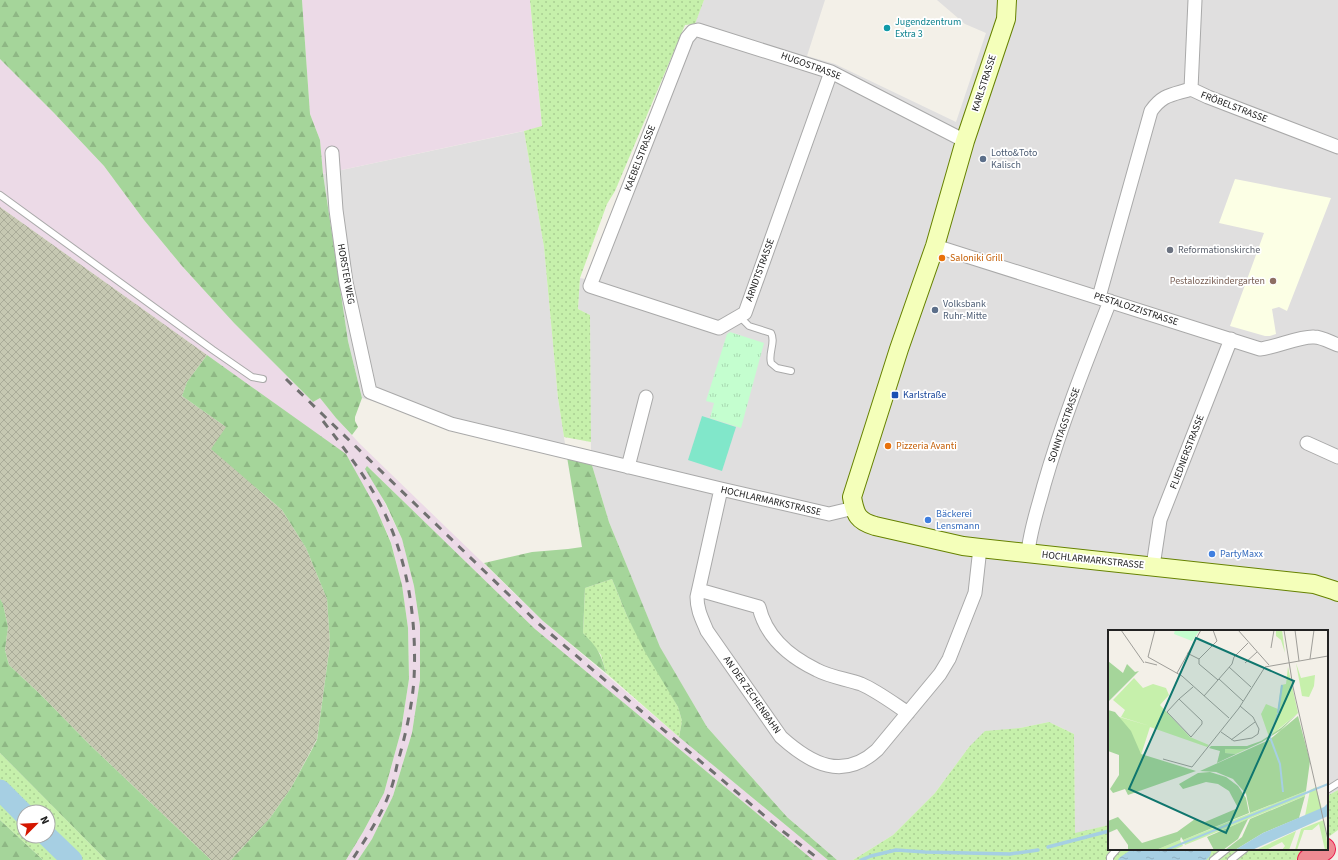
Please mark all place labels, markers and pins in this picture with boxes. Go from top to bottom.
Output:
place label: Jugendzentrum Extra 3 [895,15,961,41]
marker: Jugendzentrum Extra 3 [882,23,892,33]
place label: Lotto&Toto Kalisch [991,146,1038,172]
marker: Lotto&Toto Kalisch [978,154,988,164]
place label: Reformationskirche [1178,243,1260,257]
marker: Reformationskirche [1165,245,1175,255]
place label: Saloniki Grill [950,251,1003,265]
marker: Saloniki Grill [937,253,947,263]
place label: Pestalozzikindergarten [1170,274,1265,288]
marker: Pestalozzikindergarten [1268,276,1278,286]
place label: Volksbank Ruhr-Mitte [943,297,987,323]
marker: Volksbank Ruhr-Mitte [930,305,940,315]
place label: Karlstraße [903,388,946,402]
marker: Karlstraße [890,390,900,400]
place label: Pizzeria Avanti [896,439,957,453]
marker: Pizzeria Avanti [883,441,893,451]
place label: Bäckerei Lensmann [936,507,980,533]
marker: Bäckerei Lensmann [923,515,933,525]
place label: PartyMaxx [1220,547,1264,561]
marker: PartyMaxx [1207,549,1217,559]

